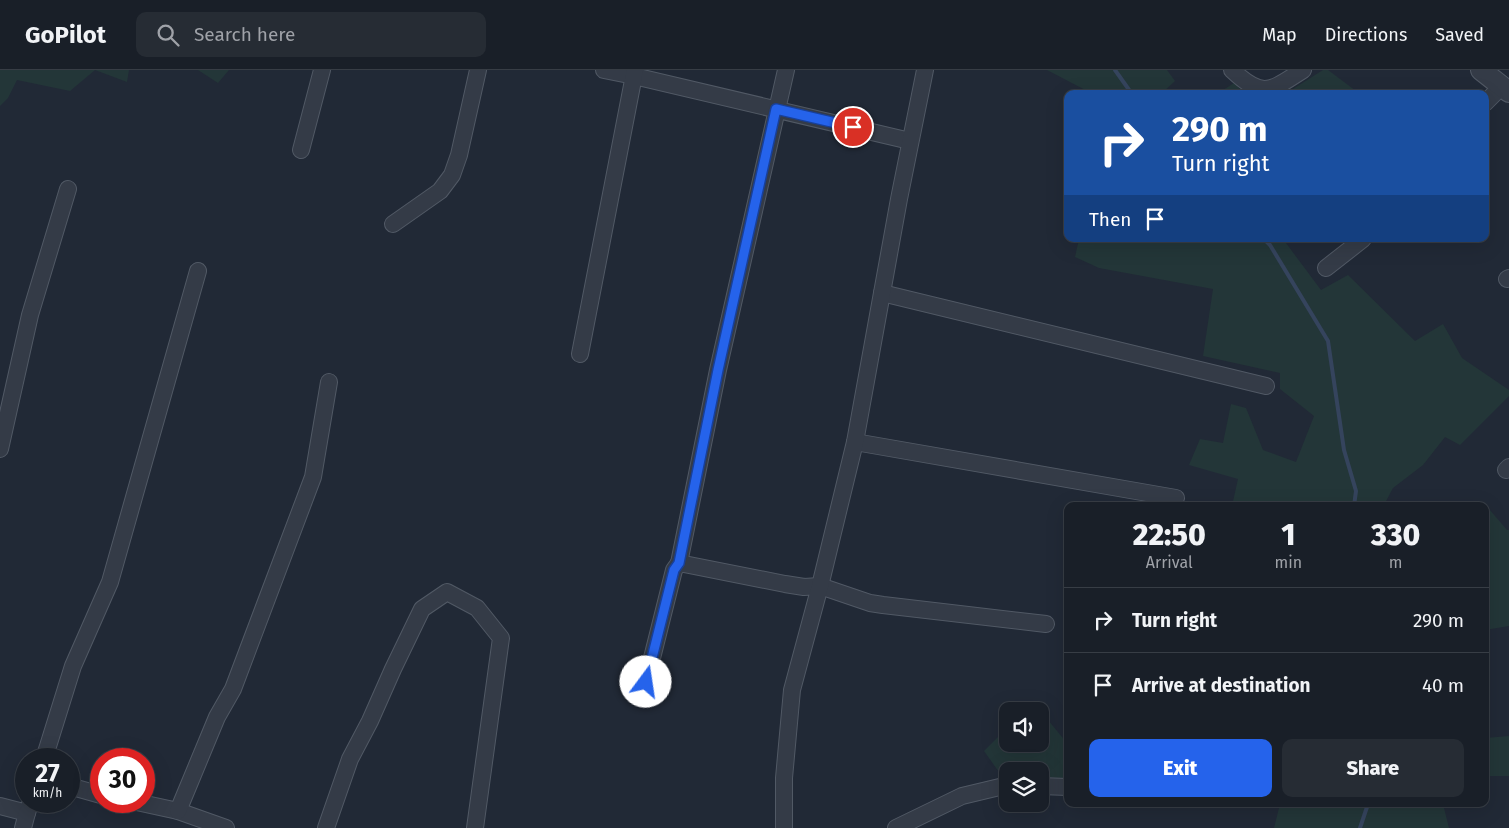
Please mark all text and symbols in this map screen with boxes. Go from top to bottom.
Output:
search box [136,12,486,57]
text: GoPilot [25,21,106,49]
icon: search [154,21,182,49]
text: Search here [194,23,295,46]
text: Map [1262,24,1297,46]
text: Directions [1325,24,1407,46]
text: Saved [1435,24,1484,46]
pin [832,106,874,148]
text: 290 m [1172,108,1268,150]
icon: right [1089,110,1154,175]
icon: arrive [839,113,867,141]
text: Turn right [1172,150,1269,177]
icon: arrive [1141,205,1169,233]
text: Then [1089,208,1131,231]
text: 22:50 [1133,517,1206,553]
text: 1 [1281,517,1295,553]
text: 330 [1371,517,1420,553]
text: Arrival [1146,553,1193,572]
text: min [1275,553,1302,572]
text: m [1389,553,1402,572]
icon: right [1089,606,1117,634]
text: Turn right [1132,609,1217,632]
text: 290 m [1413,609,1464,632]
position arrow [619,655,671,707]
icon: arrive [1089,671,1117,699]
text: Arrive at destination [1132,674,1311,697]
text: 40 m [1422,674,1464,697]
map controls [999,702,1049,812]
button: sound [999,702,1049,752]
button: Exit [1089,739,1272,797]
button: Share [1282,739,1464,797]
speed limit sign: 30 [90,748,155,813]
text: 27 [35,759,60,789]
button: layers [999,762,1049,812]
text: km/h [33,786,62,800]

